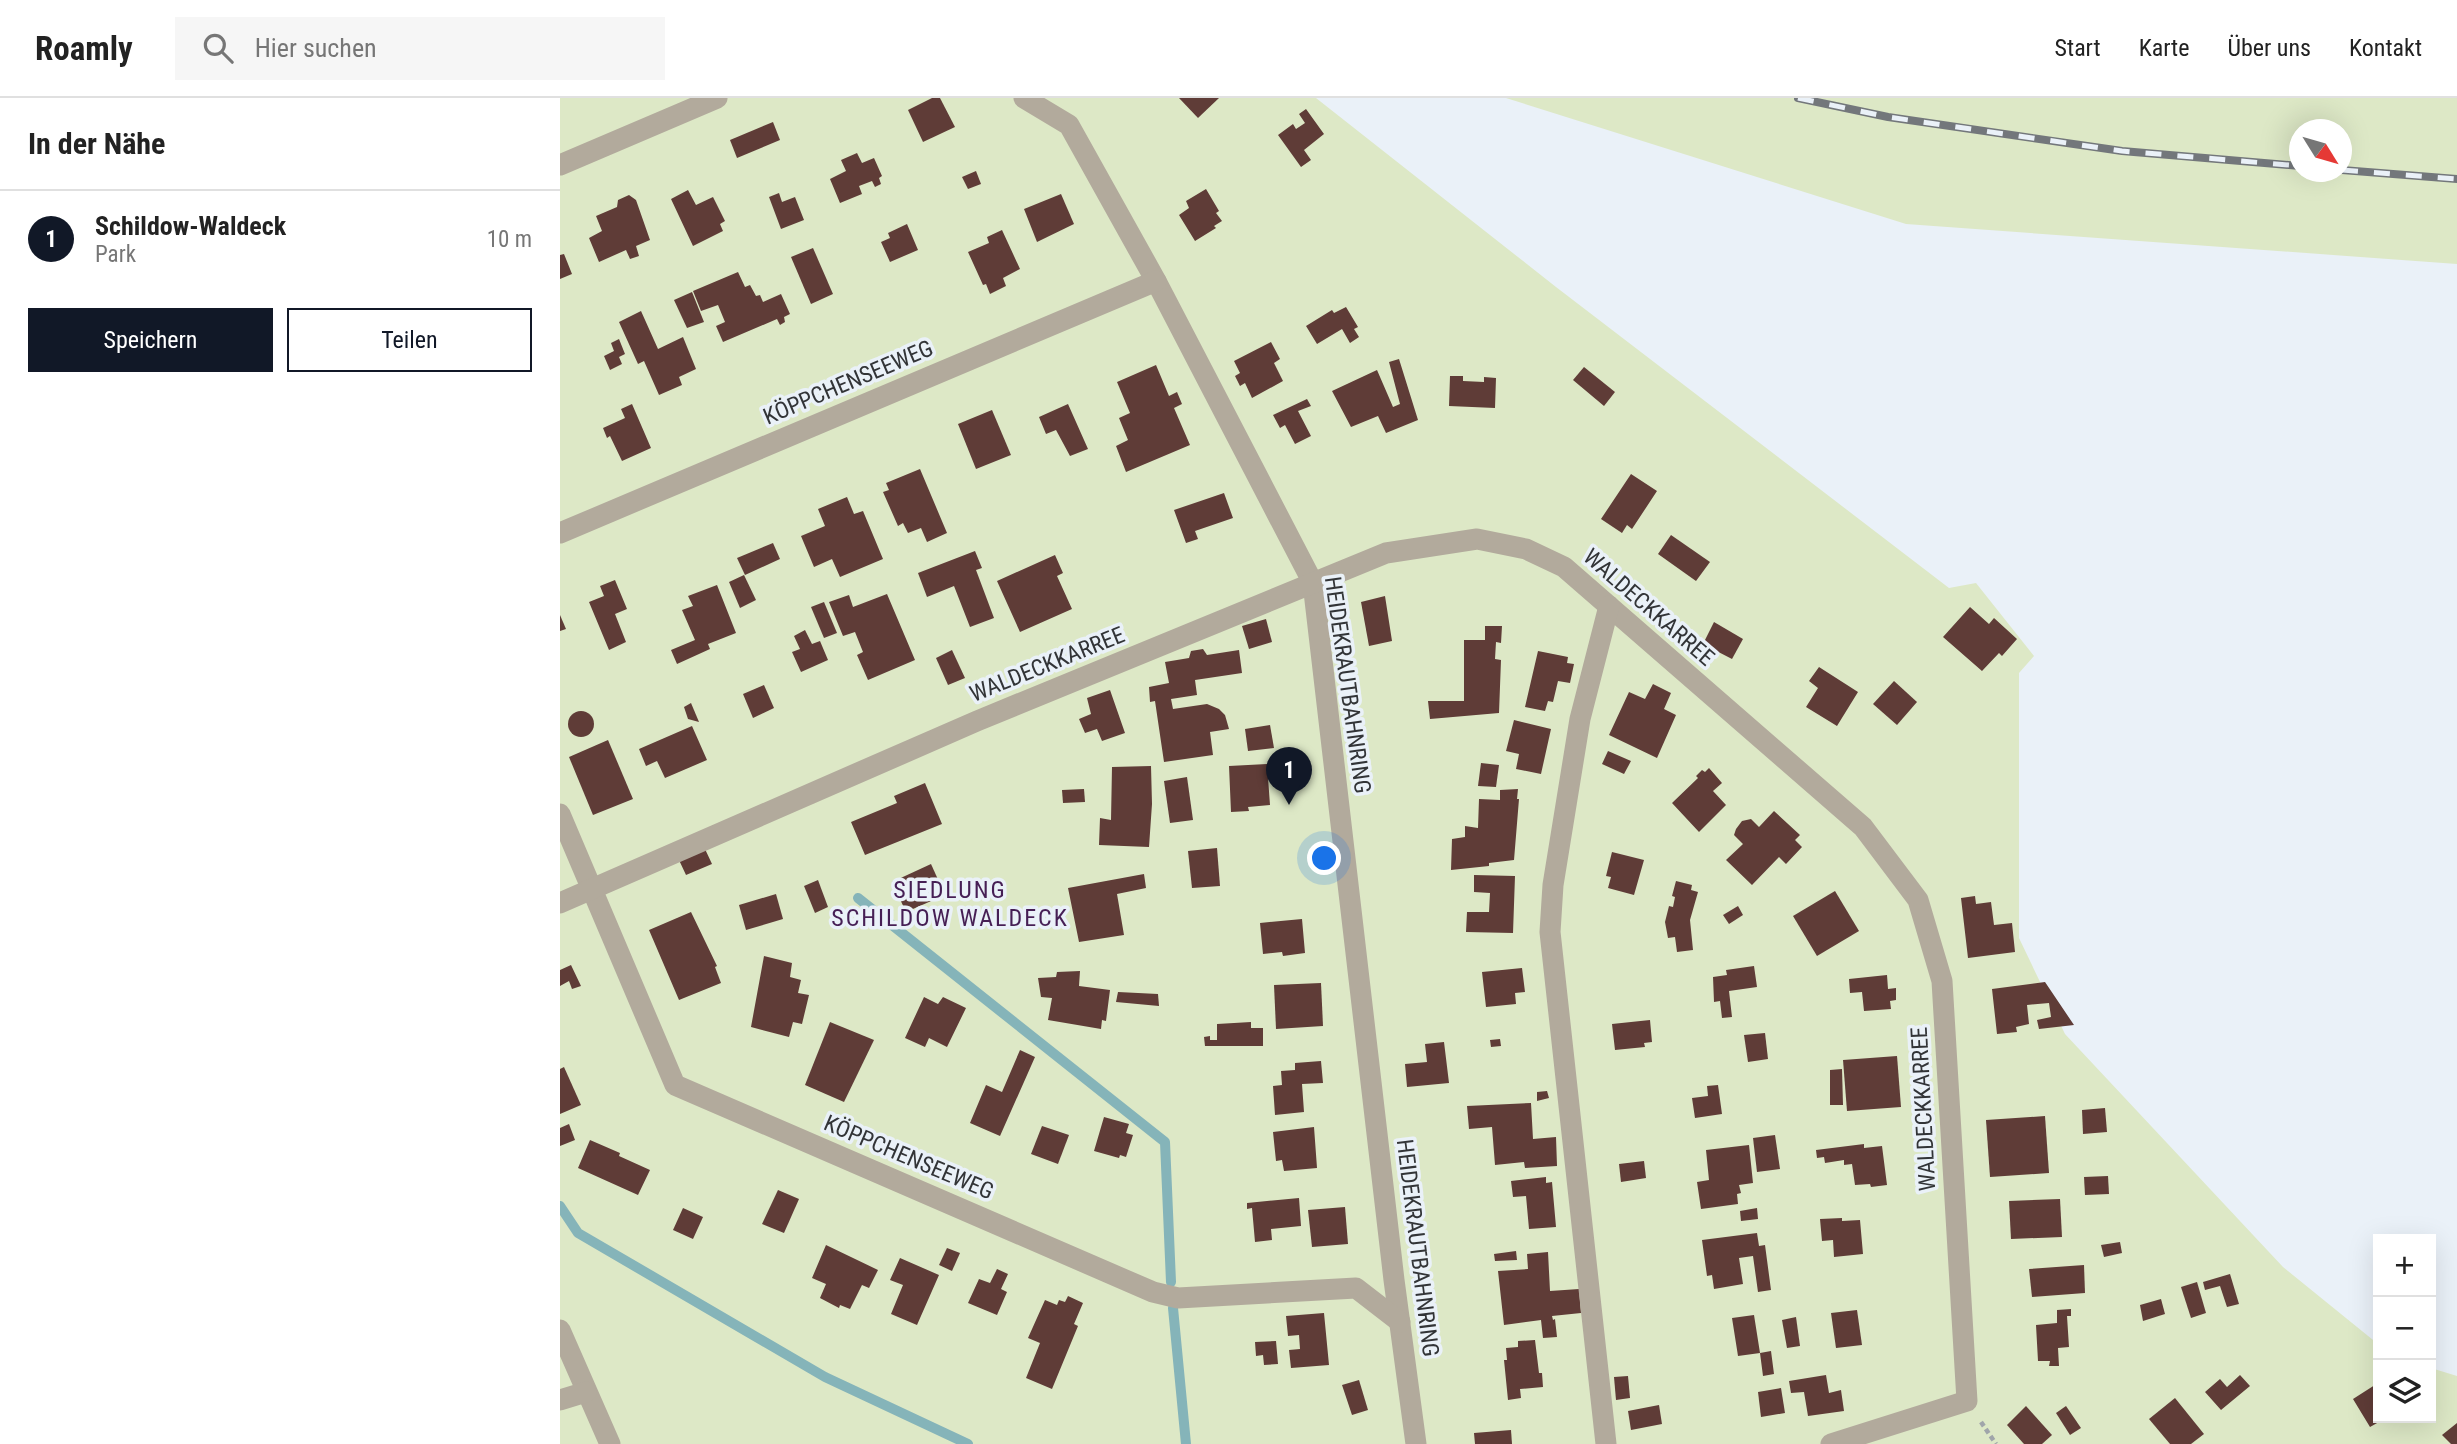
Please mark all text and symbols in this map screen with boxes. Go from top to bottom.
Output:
search box [175,17,665,80]
text: Roamly [35,29,133,68]
icon: search [199,29,237,67]
text: Hier suchen [255,33,377,63]
text: Start [2055,34,2101,62]
text: Karte [2139,34,2189,62]
text: Über uns [2227,34,2311,62]
text: Kontakt [2349,34,2422,62]
north arrow [2289,119,2352,182]
text: In der Nähe [28,126,165,161]
text: Schildow-Waldeck [95,211,286,241]
text: 1 [45,226,57,253]
text: 10 m [487,226,532,253]
text: Park [95,241,136,268]
button: Speichern [28,308,273,372]
button: Teilen [287,308,532,372]
street label: KÖPPCHENSEEWEG [759,334,937,430]
street label: WALDECKKARREE [1578,543,1720,672]
street label: HEIDEKRAUTBAHNRING [1319,575,1376,795]
street label: WALDECKKARREE [966,621,1128,708]
pin: 1 [1266,747,1312,805]
your location [1307,841,1341,875]
district label: SIEDLUNG SCHILDOW WALDECK [831,876,1069,932]
street label: WALDECKKARREE [1906,1026,1941,1192]
street label: KÖPPCHENSEEWEG [820,1109,998,1205]
street label: HEIDEKRAUTBAHNRING [1391,1138,1444,1358]
map controls [2373,1234,2436,1423]
button: + [2373,1234,2436,1297]
button: − [2373,1297,2436,1360]
button: layers [2373,1360,2436,1423]

